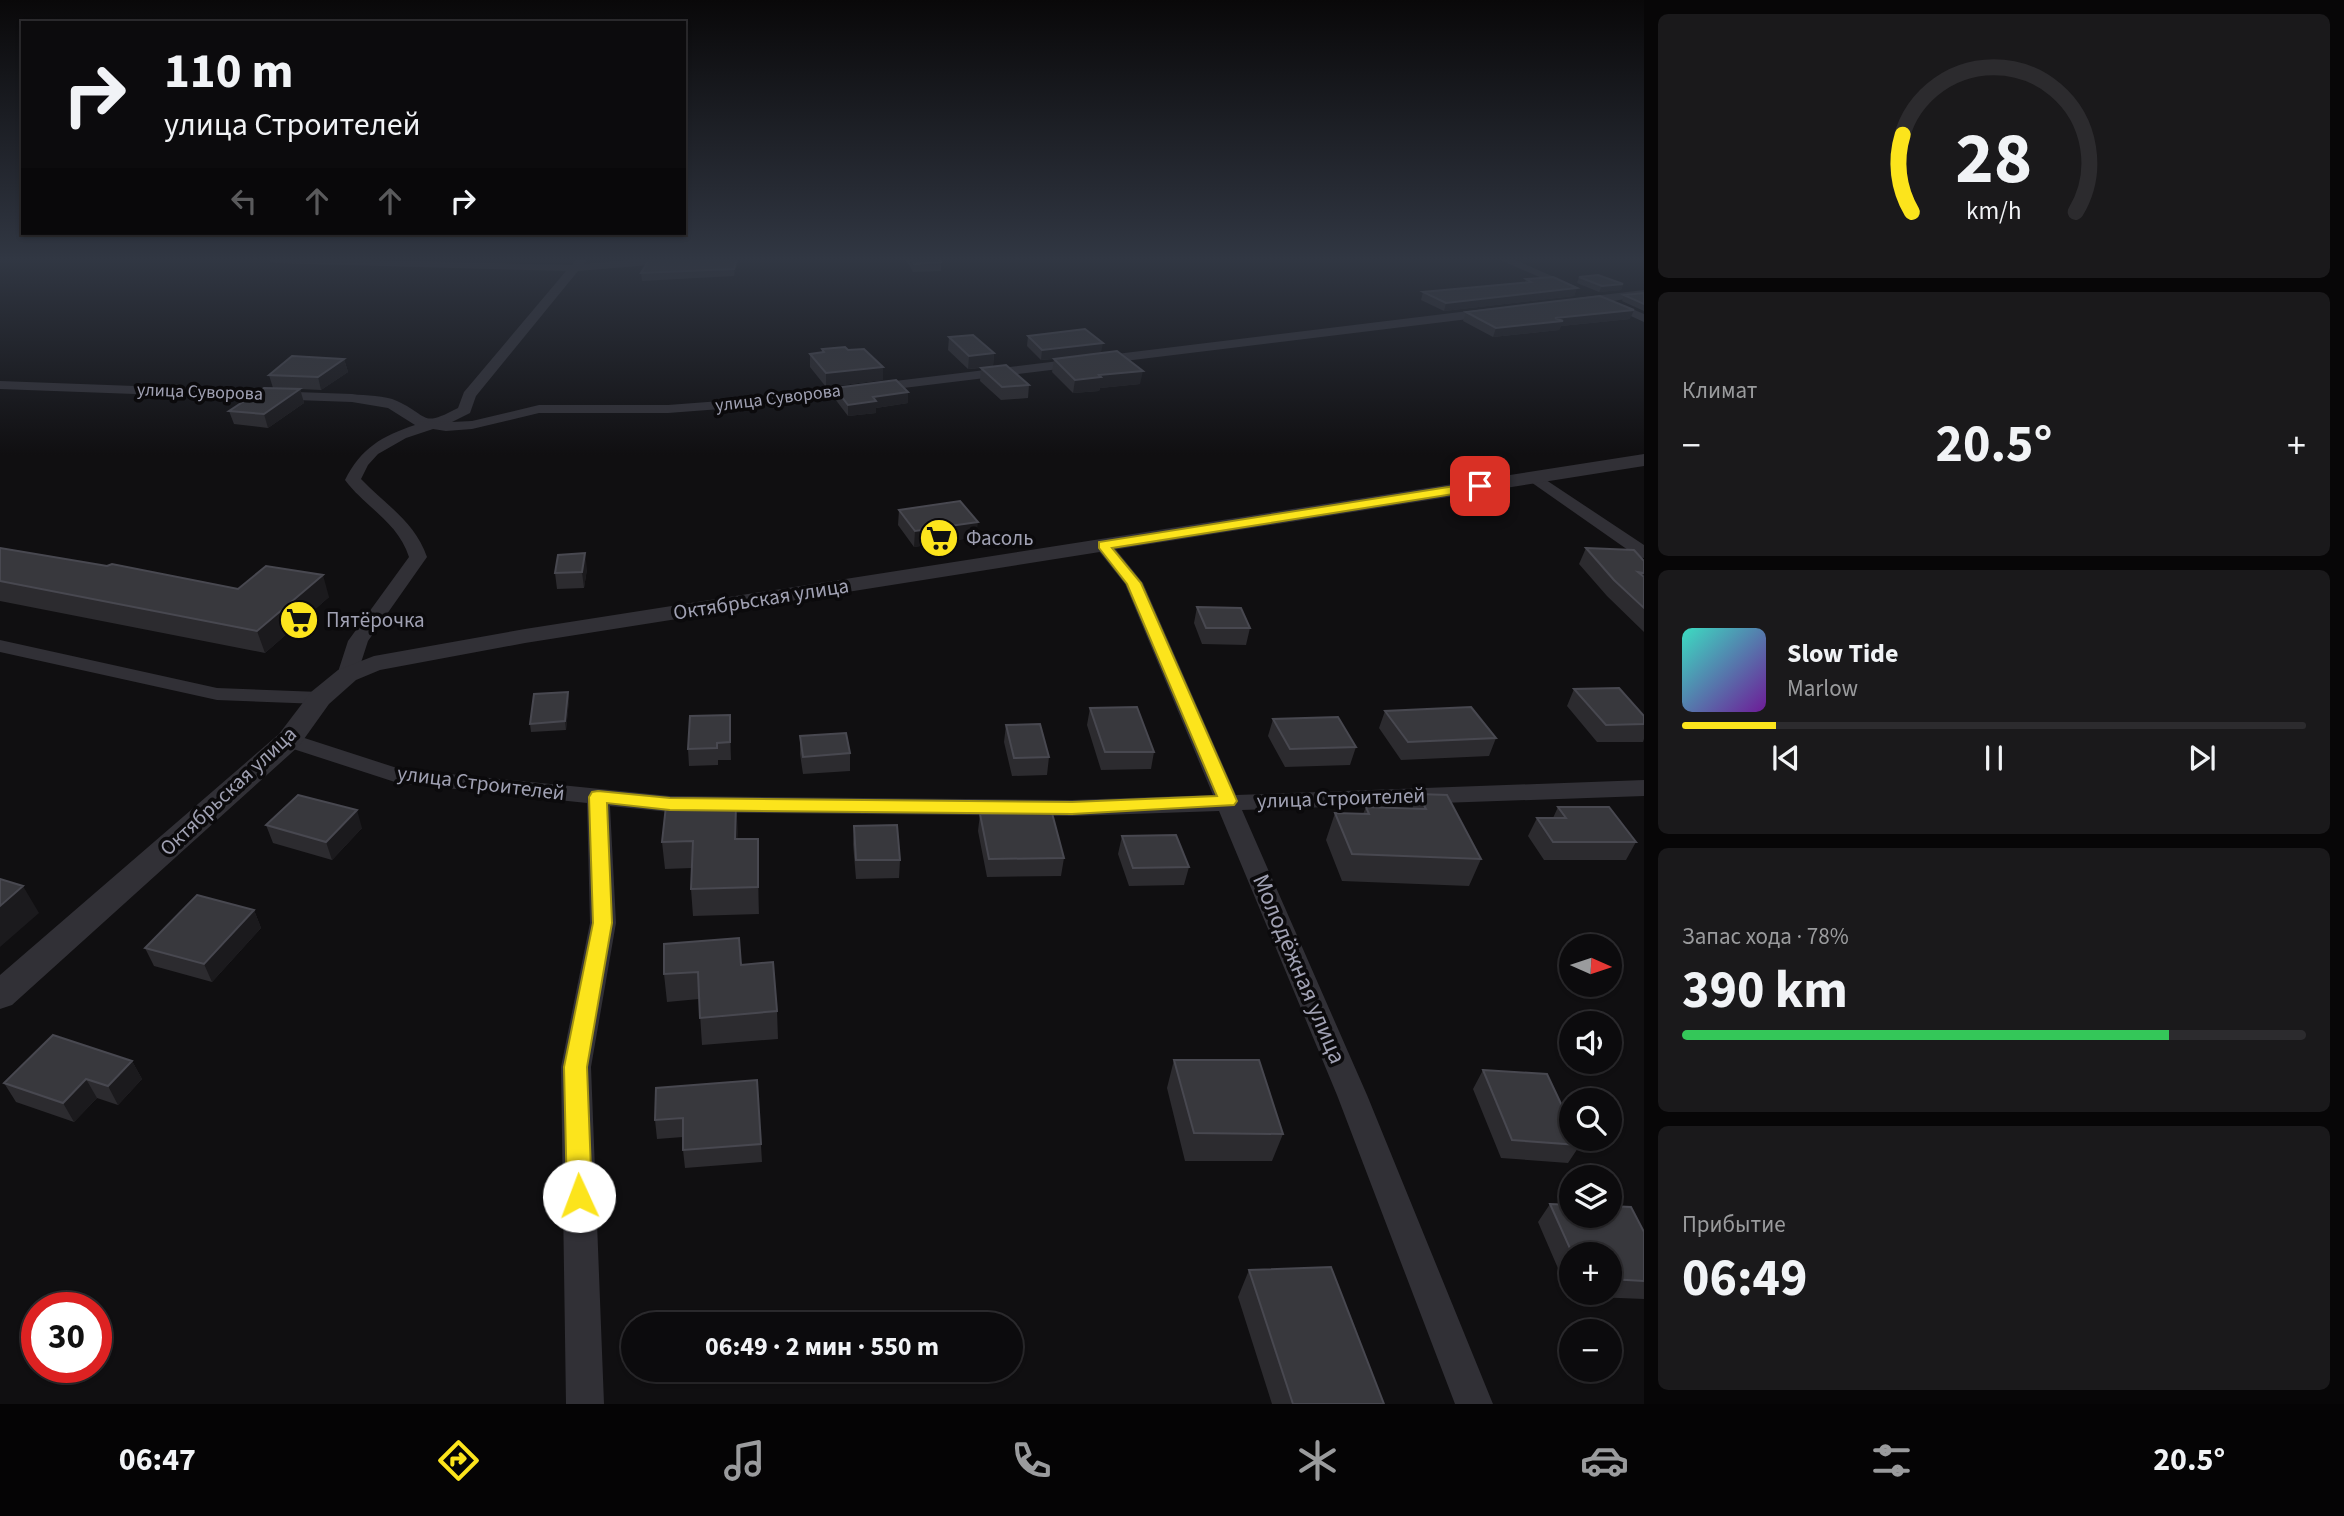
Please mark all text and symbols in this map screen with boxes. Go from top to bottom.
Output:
text: 110 m [164,37,293,107]
icon: right [49,49,140,140]
text: улица Строителей [164,102,421,148]
text: 28 [1956,107,2032,211]
icon: left [225,182,263,220]
icon: ahead [298,182,336,220]
icon: ahead [371,182,409,220]
icon: right [444,182,482,220]
text: km/h [1966,193,2022,229]
text: Климат [1682,374,1757,407]
street label: улица Суворова [137,377,263,407]
street label: улица Суворова [714,378,842,418]
text: 20.5° [1936,408,2052,482]
text: − [1682,419,1701,473]
text: + [2287,419,2306,473]
pin [1450,456,1510,516]
icon: arrive [1461,467,1499,505]
supermarket icon: Фасоль [918,517,960,559]
place label: Фасоль [966,523,1034,553]
street label: Октябрьская улица [671,570,851,628]
supermarket icon: Пятёрочка [278,599,320,641]
place label: Пятёрочка [326,605,425,635]
text: Slow Tide [1787,635,1898,672]
text: Marlow [1787,672,1858,705]
street label: Октябрьская улица [153,720,303,862]
icon: previous [1767,739,1805,777]
icon: pause [1975,739,2013,777]
icon: next [2183,739,2221,777]
street label: улица Строителей [396,758,566,808]
street label: улица Строителей [1256,780,1426,816]
street label: Молодёжная улица [1243,869,1355,1069]
text: Запас хода · 78% [1682,920,1849,953]
north arrow [1559,934,1622,998]
map controls [1559,934,1622,1382]
text: 390 km [1682,954,1848,1028]
button: sound [1559,1011,1622,1074]
button: search [1559,1088,1622,1151]
position arrow [542,1159,616,1233]
button: layers [1559,1165,1622,1228]
text: Прибытие [1682,1208,1786,1241]
button: + [1559,1242,1622,1305]
text: 06:49 [1682,1242,1807,1316]
speed limit sign: 30 [21,1292,112,1383]
button: − [1559,1319,1622,1382]
text: 06:49 · 2 мин · 550 m [705,1328,939,1365]
icon: directions [434,1436,483,1485]
icon: music [720,1436,769,1485]
icon: phone [1007,1436,1056,1485]
icon: climate [1293,1436,1342,1485]
icon: car [1580,1436,1629,1485]
icon: filters [1867,1436,1916,1485]
text: 06:47 [119,1437,196,1483]
text: 20.5° [2153,1437,2225,1483]

